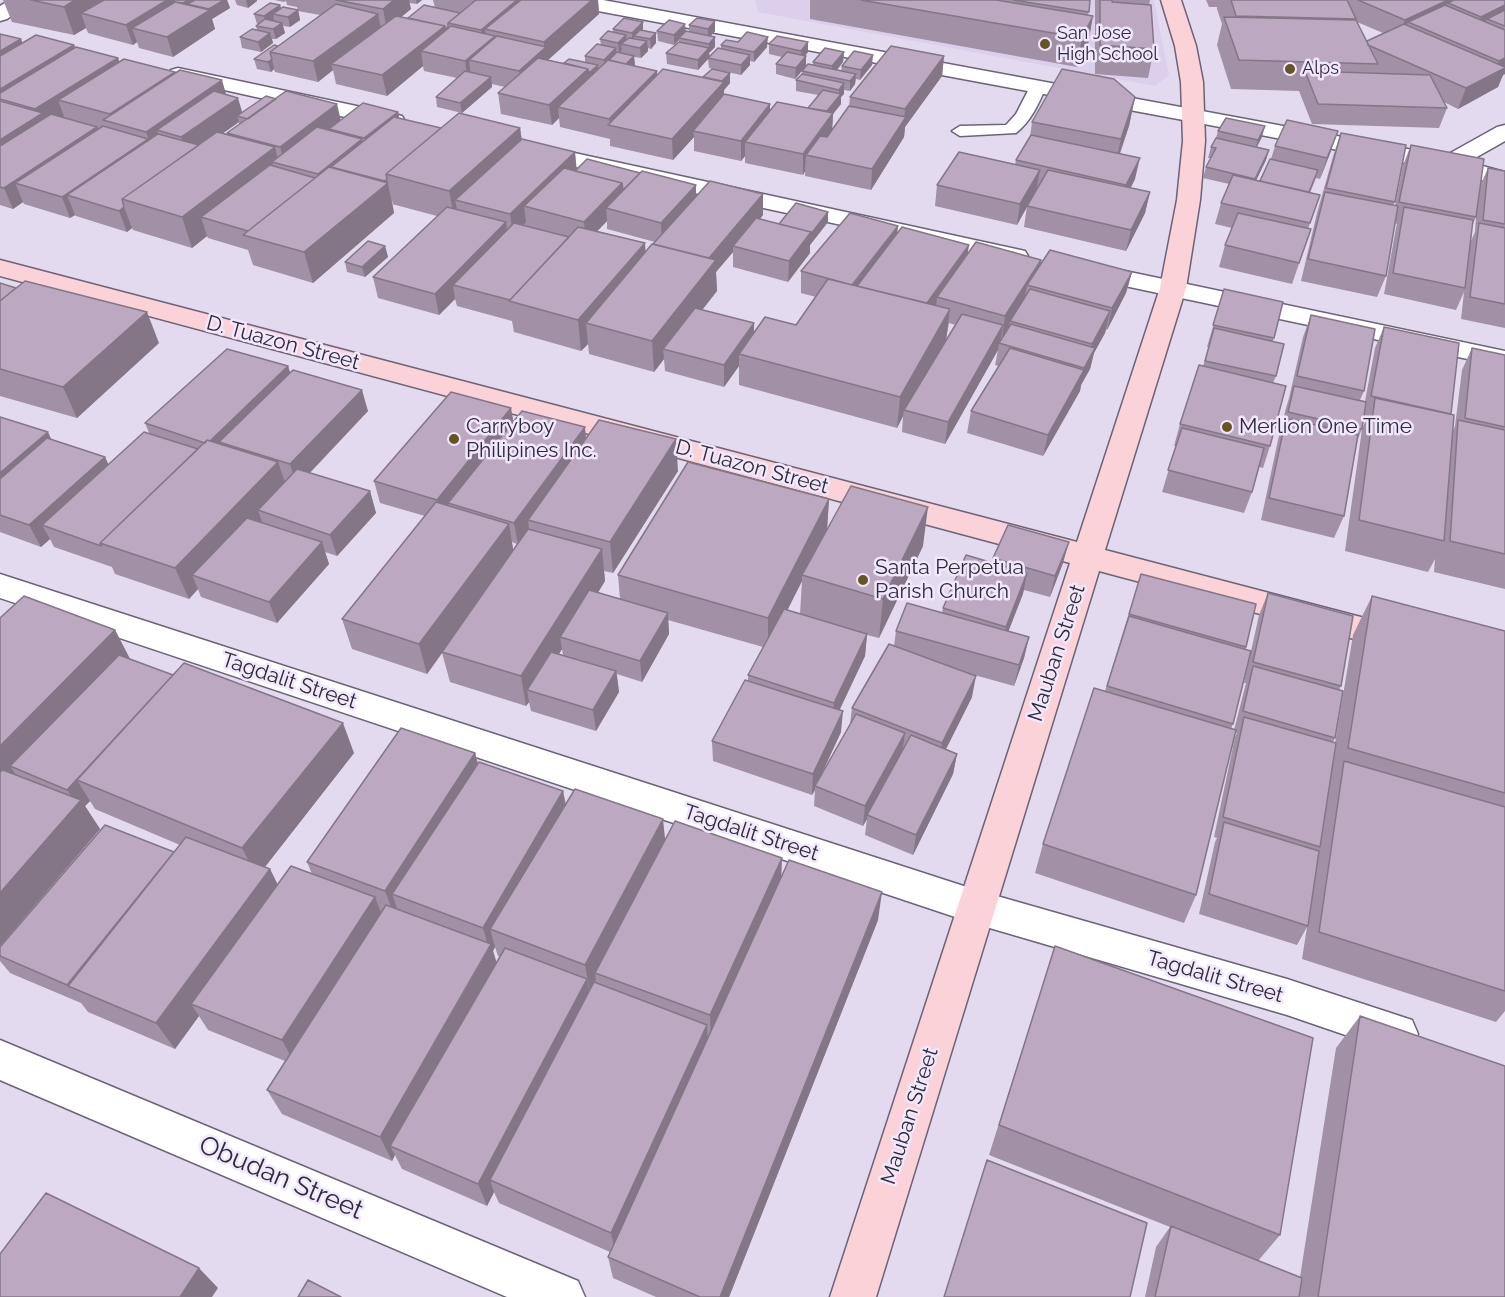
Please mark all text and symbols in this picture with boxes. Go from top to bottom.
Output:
place label: San Jose High School [1057,23,1158,66]
marker: San Jose High School [1038,37,1052,51]
place label: Alps [1302,58,1339,80]
marker: Alps [1283,62,1297,76]
street label: D. Tuazon Street [204,310,362,376]
place label: Carryboy Philipines Inc. [466,414,597,464]
place label: Merlion One Time [1239,414,1412,440]
marker: Merlion One Time [1220,420,1234,434]
marker: Carryboy Philipines Inc. [447,432,461,446]
street label: D. Tuazon Street [673,434,831,500]
place label: Santa Perpetua Parish Church [875,555,1024,605]
marker: Santa Perpetua Parish Church [856,573,870,587]
street label: Mauban Street [1023,581,1091,725]
street label: Tagdalit Street [218,647,360,715]
street label: Tagdalit Street [680,799,822,867]
street label: Tagdalit Street [1144,946,1286,1008]
street label: Mauban Street [876,1044,944,1188]
street label: Obudan Street [194,1129,368,1227]

